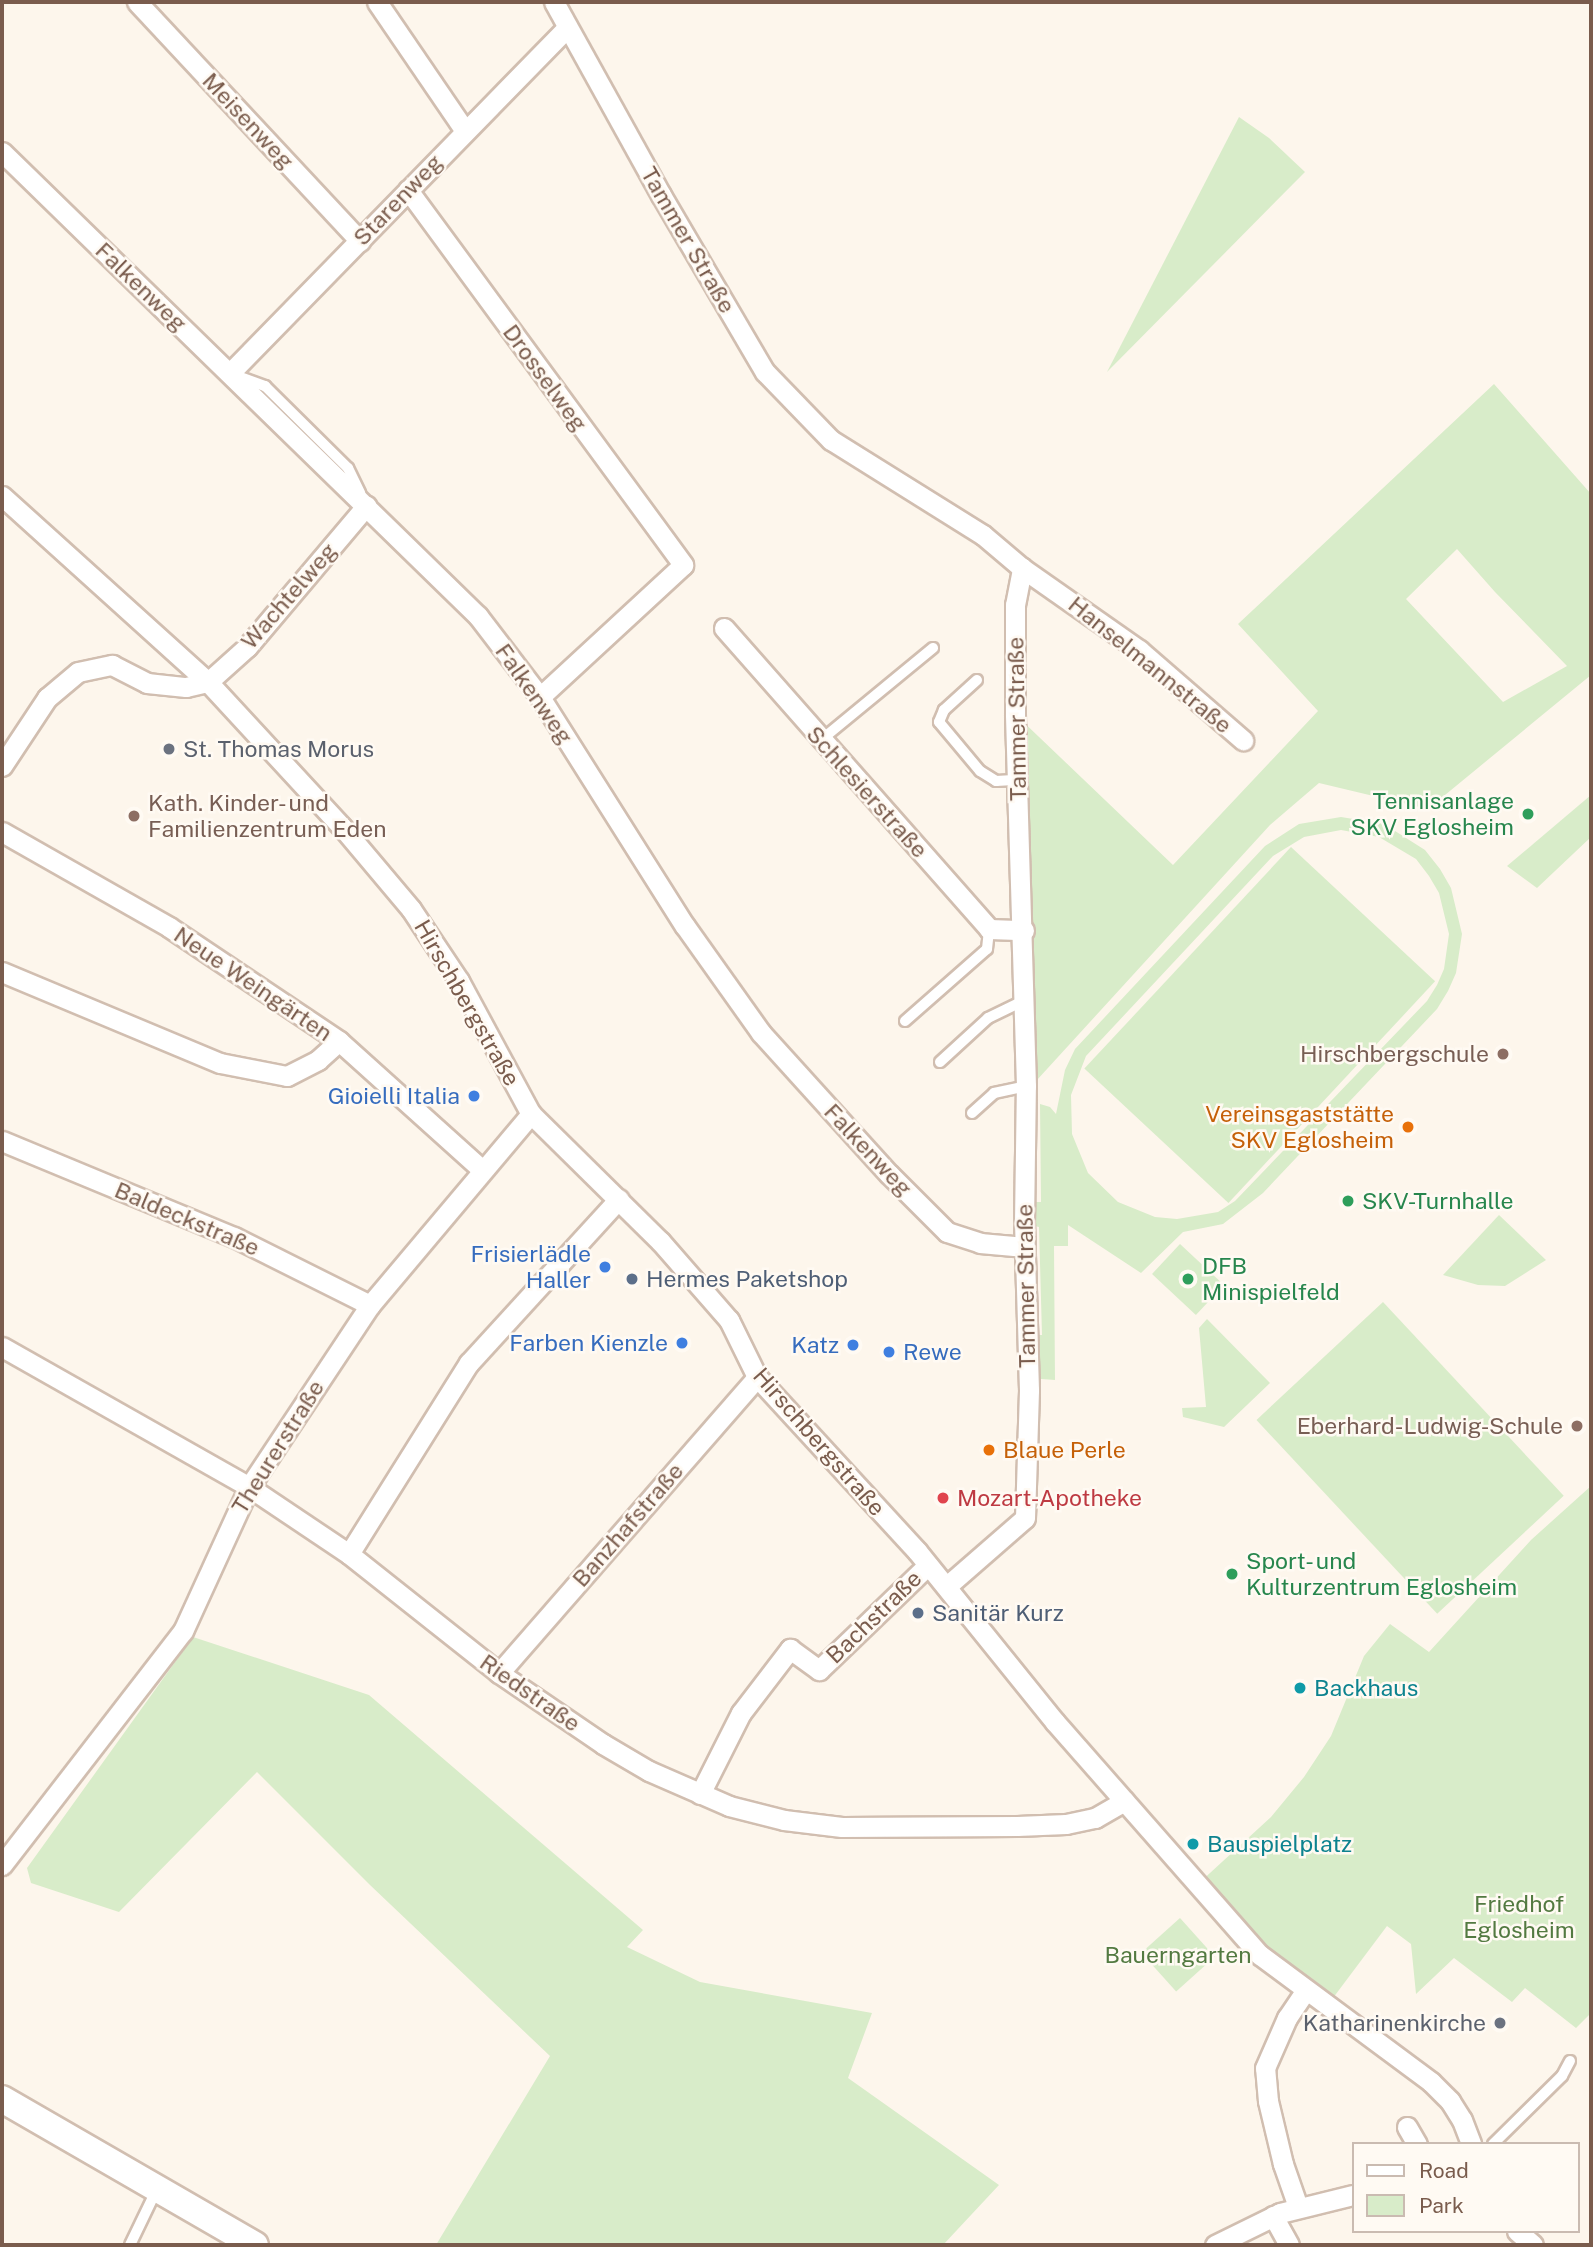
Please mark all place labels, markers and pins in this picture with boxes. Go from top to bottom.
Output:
place label: St. Thomas Morus [183,735,374,763]
marker: St. Thomas Morus [161,741,177,757]
place label: Tennisanlage SKV Eglosheim [1350,787,1514,841]
place label: Kath. Kinder- und Familienzentrum Eden [148,789,387,843]
marker: Tennisanlage SKV Eglosheim [1520,806,1536,822]
marker: Kath. Kinder- und Familienzentrum Eden [126,808,142,824]
place label: Hirschbergschule [1300,1040,1489,1068]
marker: Hirschbergschule [1495,1046,1511,1062]
place label: Gioielli Italia [328,1082,460,1110]
marker: Gioielli Italia [466,1088,482,1104]
place label: Vereinsgaststätte SKV Eglosheim [1205,1100,1394,1154]
marker: Vereinsgaststätte SKV Eglosheim [1400,1119,1416,1135]
place label: SKV-Turnhalle [1362,1187,1513,1215]
marker: SKV-Turnhalle [1340,1193,1356,1209]
place label: Frisierlädle Haller [470,1240,591,1294]
place label: DFB Minispielfeld [1202,1252,1340,1306]
marker: Frisierlädle Haller [597,1259,613,1275]
place label: Hermes Paketshop [646,1265,848,1293]
marker: Hermes Paketshop [624,1271,640,1287]
marker: DFB Minispielfeld [1180,1271,1196,1287]
place label: Farben Kienzle [509,1329,668,1357]
place label: Katz [791,1331,839,1359]
marker: Farben Kienzle [674,1335,690,1351]
marker: Katz [845,1337,861,1353]
place label: Rewe [903,1338,962,1366]
marker: Rewe [881,1344,897,1360]
place label: Eberhard-Ludwig-Schule [1297,1412,1563,1440]
marker: Eberhard-Ludwig-Schule [1569,1418,1585,1434]
place label: Blaue Perle [1003,1436,1126,1464]
marker: Blaue Perle [981,1442,997,1458]
place label: Mozart-Apotheke [957,1484,1142,1512]
marker: Mozart-Apotheke [935,1490,951,1506]
place label: Sport- und Kulturzentrum Eglosheim [1246,1547,1517,1601]
marker: Sport- und Kulturzentrum Eglosheim [1224,1566,1240,1582]
place label: Sanitär Kurz [932,1599,1064,1627]
marker: Sanitär Kurz [910,1605,926,1621]
place label: Backhaus [1314,1674,1418,1702]
marker: Backhaus [1292,1680,1308,1696]
place label: Bauspielplatz [1207,1830,1352,1858]
marker: Bauspielplatz [1185,1836,1201,1852]
place label: Katharinenkirche [1303,2009,1486,2037]
marker: Katharinenkirche [1492,2015,1508,2031]

